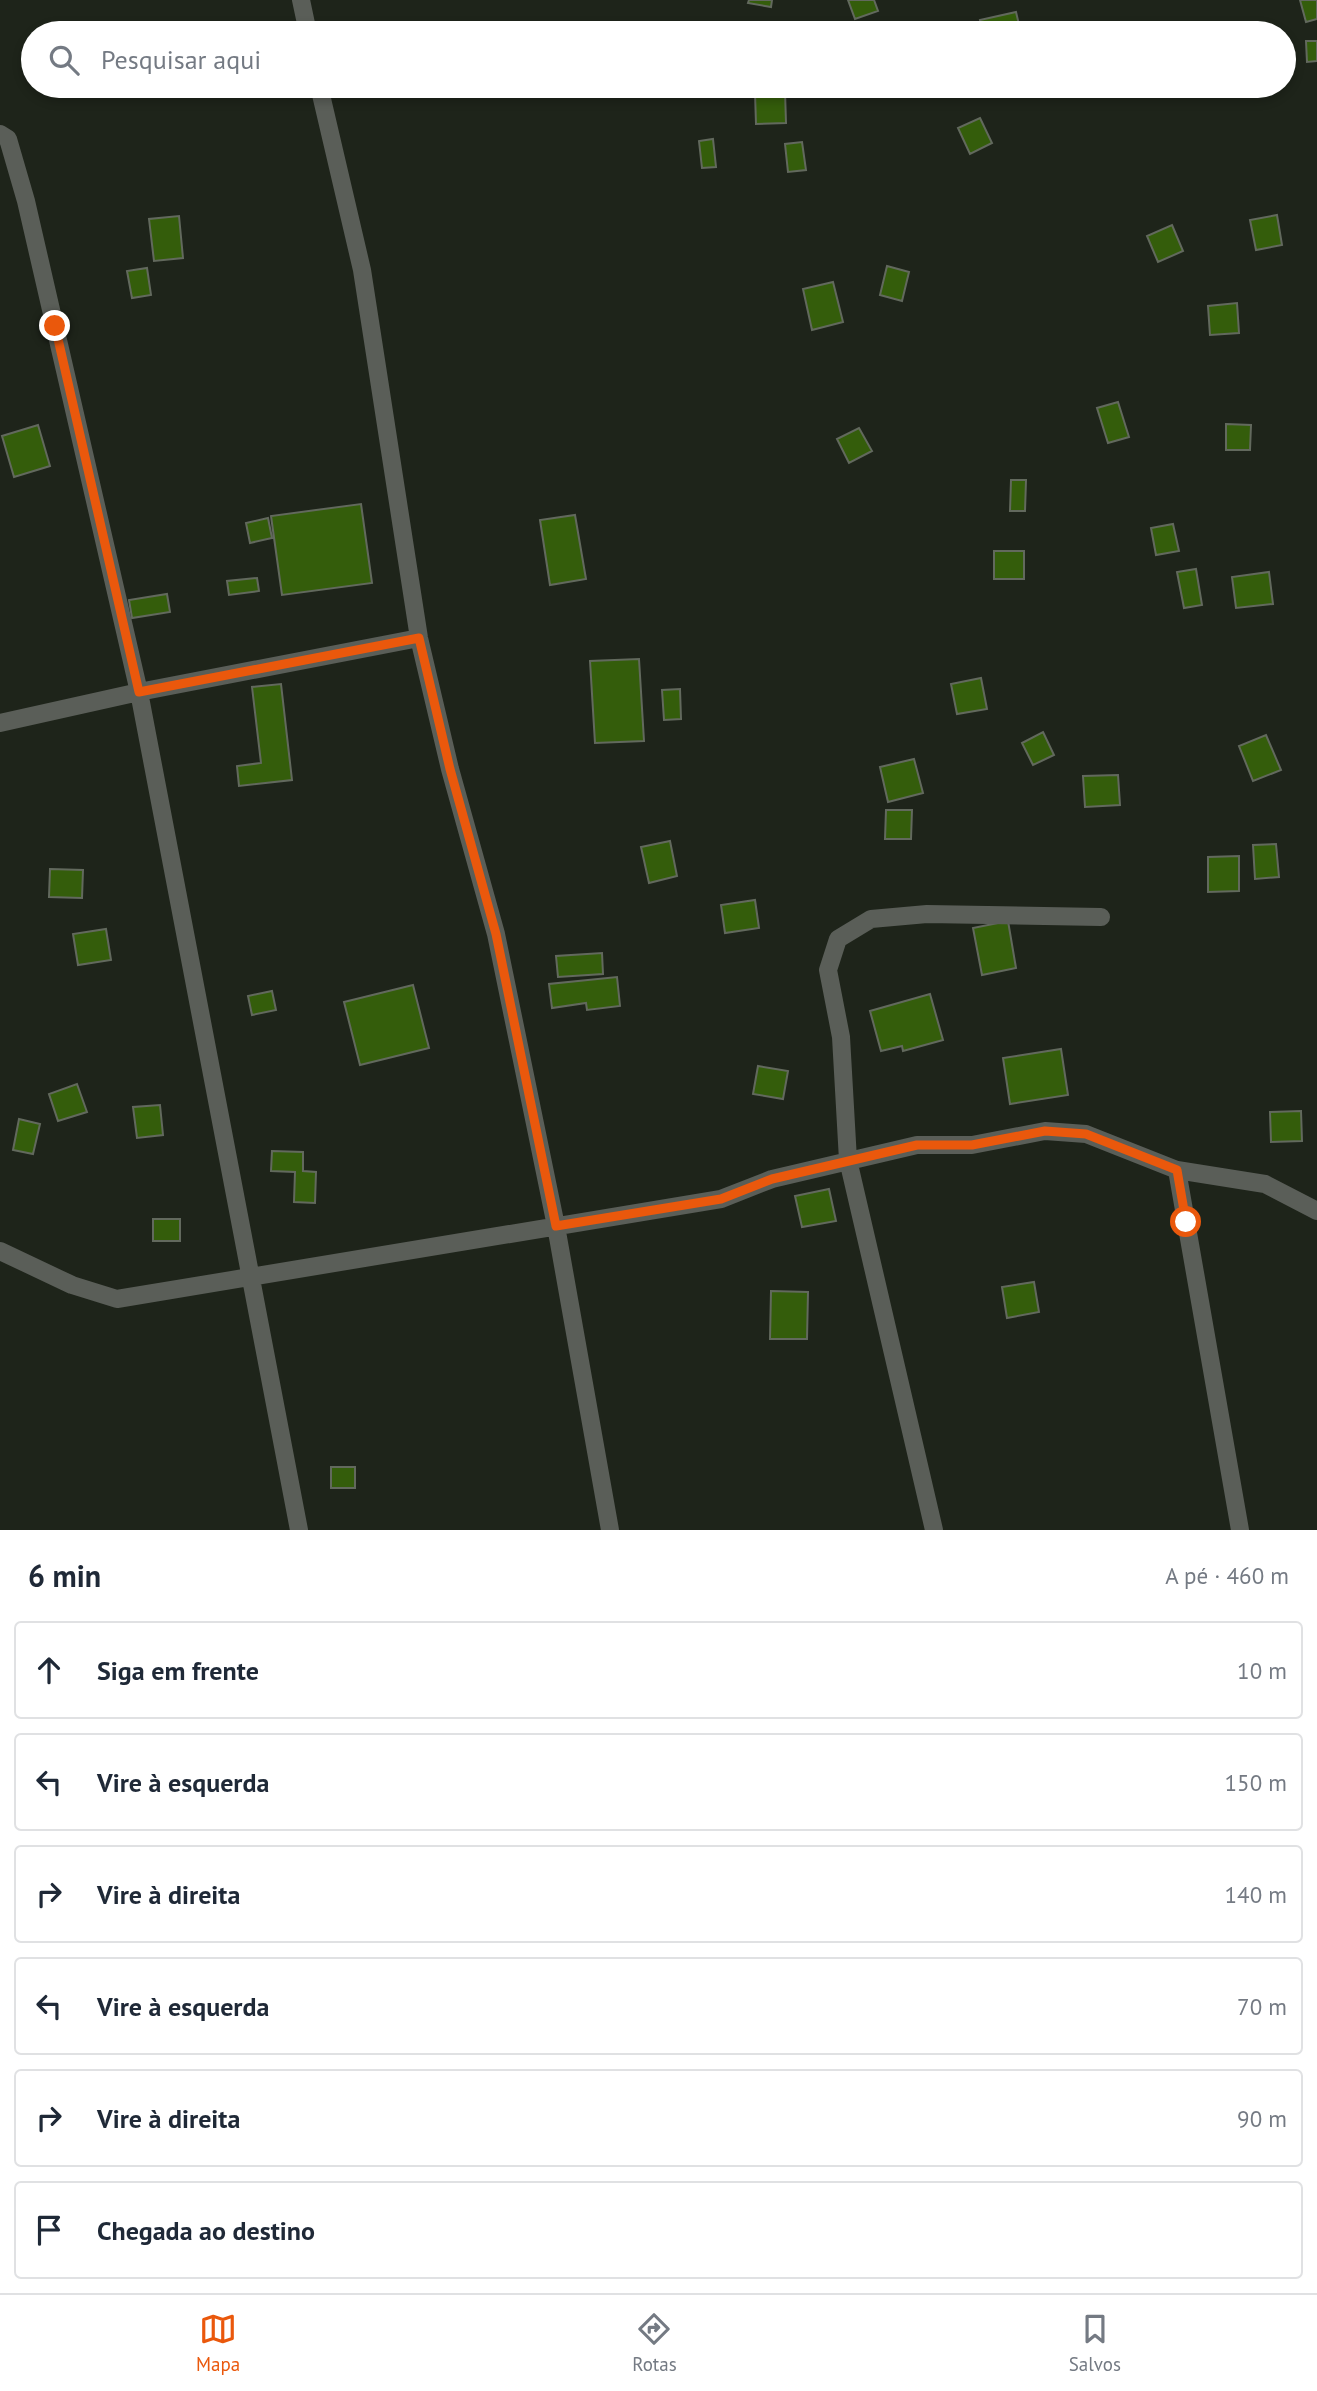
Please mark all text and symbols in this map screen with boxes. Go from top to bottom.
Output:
search box [21,21,1296,98]
icon: search [45,41,83,79]
text: Pesquisar aqui [101,43,261,76]
route end [39,310,70,341]
route start [1170,1206,1201,1237]
text: 6 min [28,1556,101,1595]
text: A pé · 460 m [1165,1561,1289,1590]
icon: ahead [30,1651,68,1689]
text: Siga em frente [97,1654,259,1687]
text: 10 m [1237,1656,1287,1685]
icon: left [30,1763,68,1801]
text: Vire à esquerda [97,1766,269,1799]
text: 150 m [1225,1768,1287,1797]
icon: right [30,1875,68,1913]
text: Vire à direita [97,1878,240,1911]
text: 140 m [1225,1880,1287,1909]
icon: left [30,1987,68,2025]
text: Vire à esquerda [97,1990,269,2023]
text: 70 m [1237,1992,1287,2021]
icon: right [30,2099,68,2137]
text: Vire à direita [97,2102,240,2135]
text: 90 m [1237,2104,1287,2133]
icon: arrive [30,2211,68,2249]
text: Chegada ao destino [97,2214,315,2247]
tab: Mapa [196,2310,240,2376]
tab: Rotas [632,2310,677,2376]
tab: Salvos [1069,2310,1121,2376]

